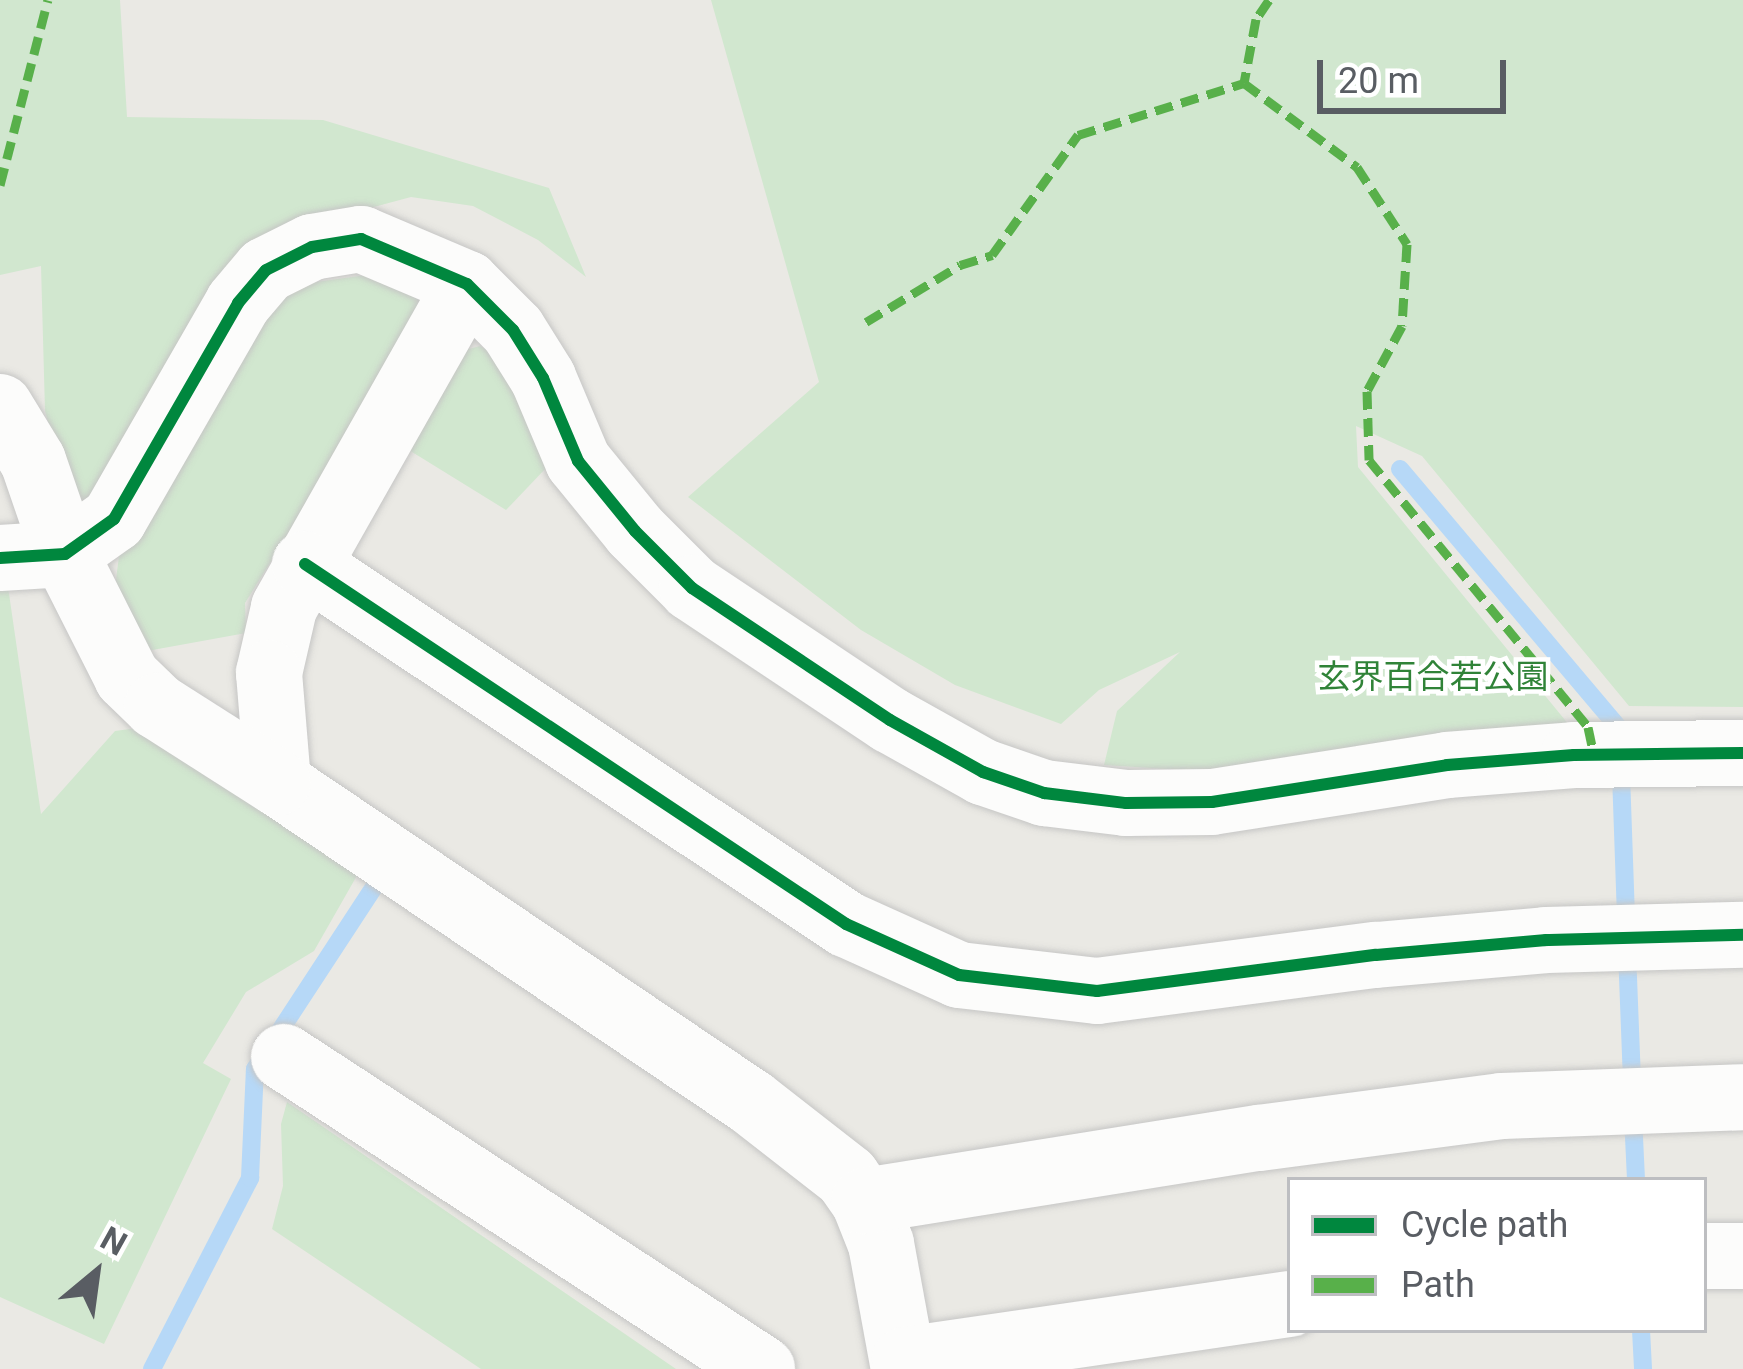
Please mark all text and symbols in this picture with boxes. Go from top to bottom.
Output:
scale bar [1323,36,1512,110]
text: 20 m [1338,60,1419,102]
park label: 玄界百合若公園 [1318,657,1548,697]
legend [1287,1177,1707,1333]
text: Cycle path [1401,1204,1568,1246]
north arrow [36,1213,156,1333]
text: N [94,1218,133,1264]
text: Path [1401,1264,1475,1306]

